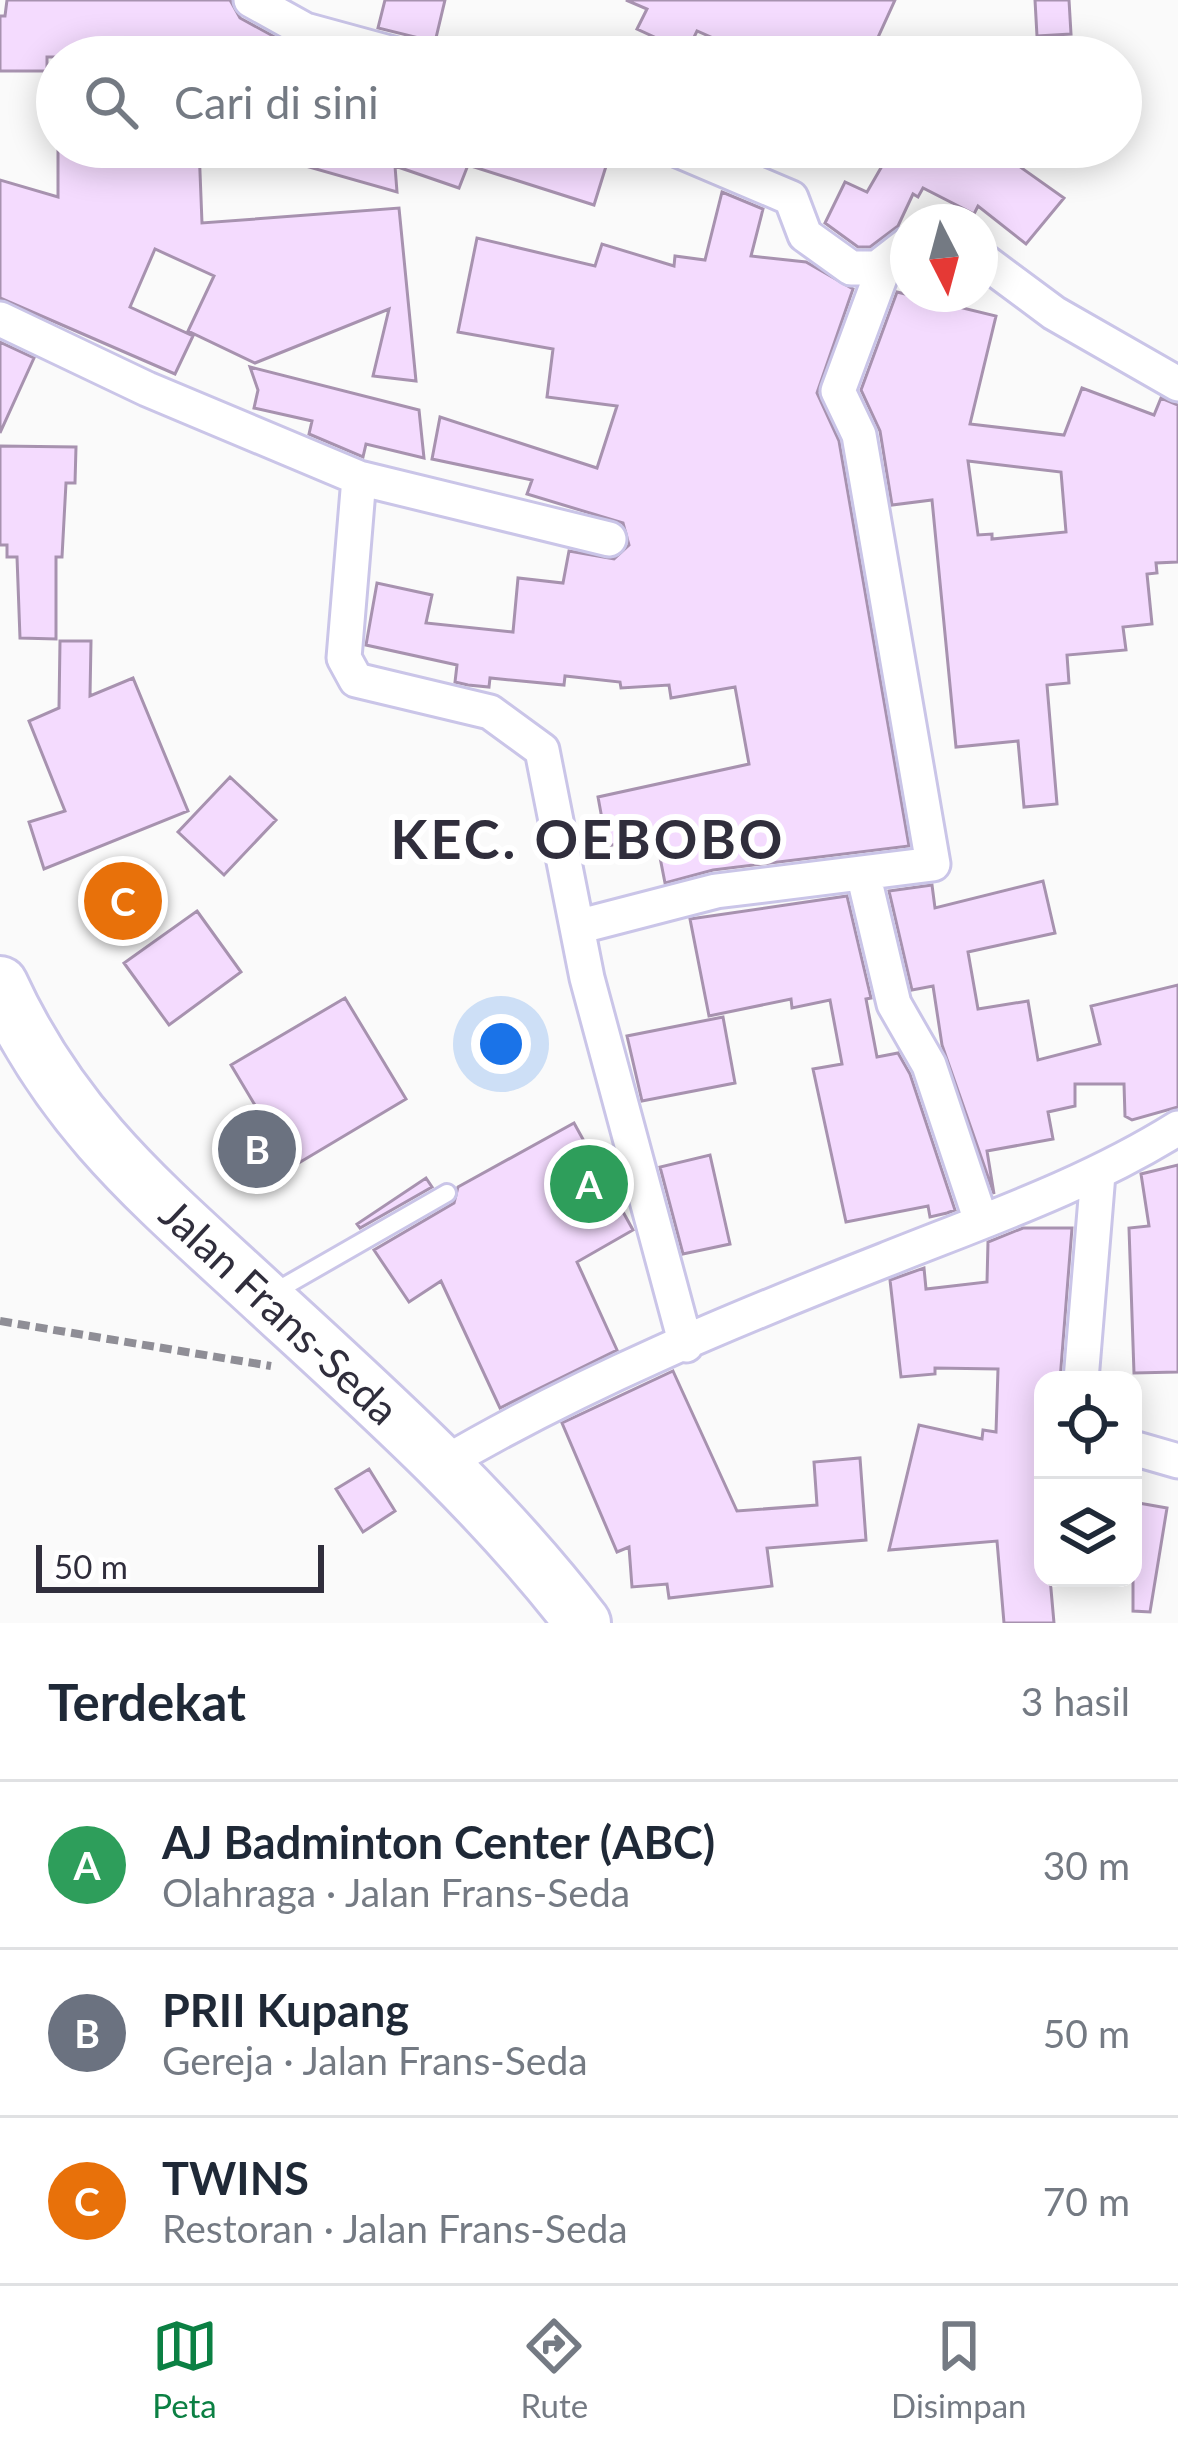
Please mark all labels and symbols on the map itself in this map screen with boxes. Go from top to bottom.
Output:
north arrow [890,204,998,312]
district label: KEC. OEBOBO [391,806,785,871]
pin: C [84,856,162,946]
your location [471,1014,531,1074]
pin: B [218,1104,296,1194]
pin: A [550,1139,628,1229]
street label: Jalan Frans-Seda [150,1188,409,1434]
scale bar [36,1539,324,1592]

